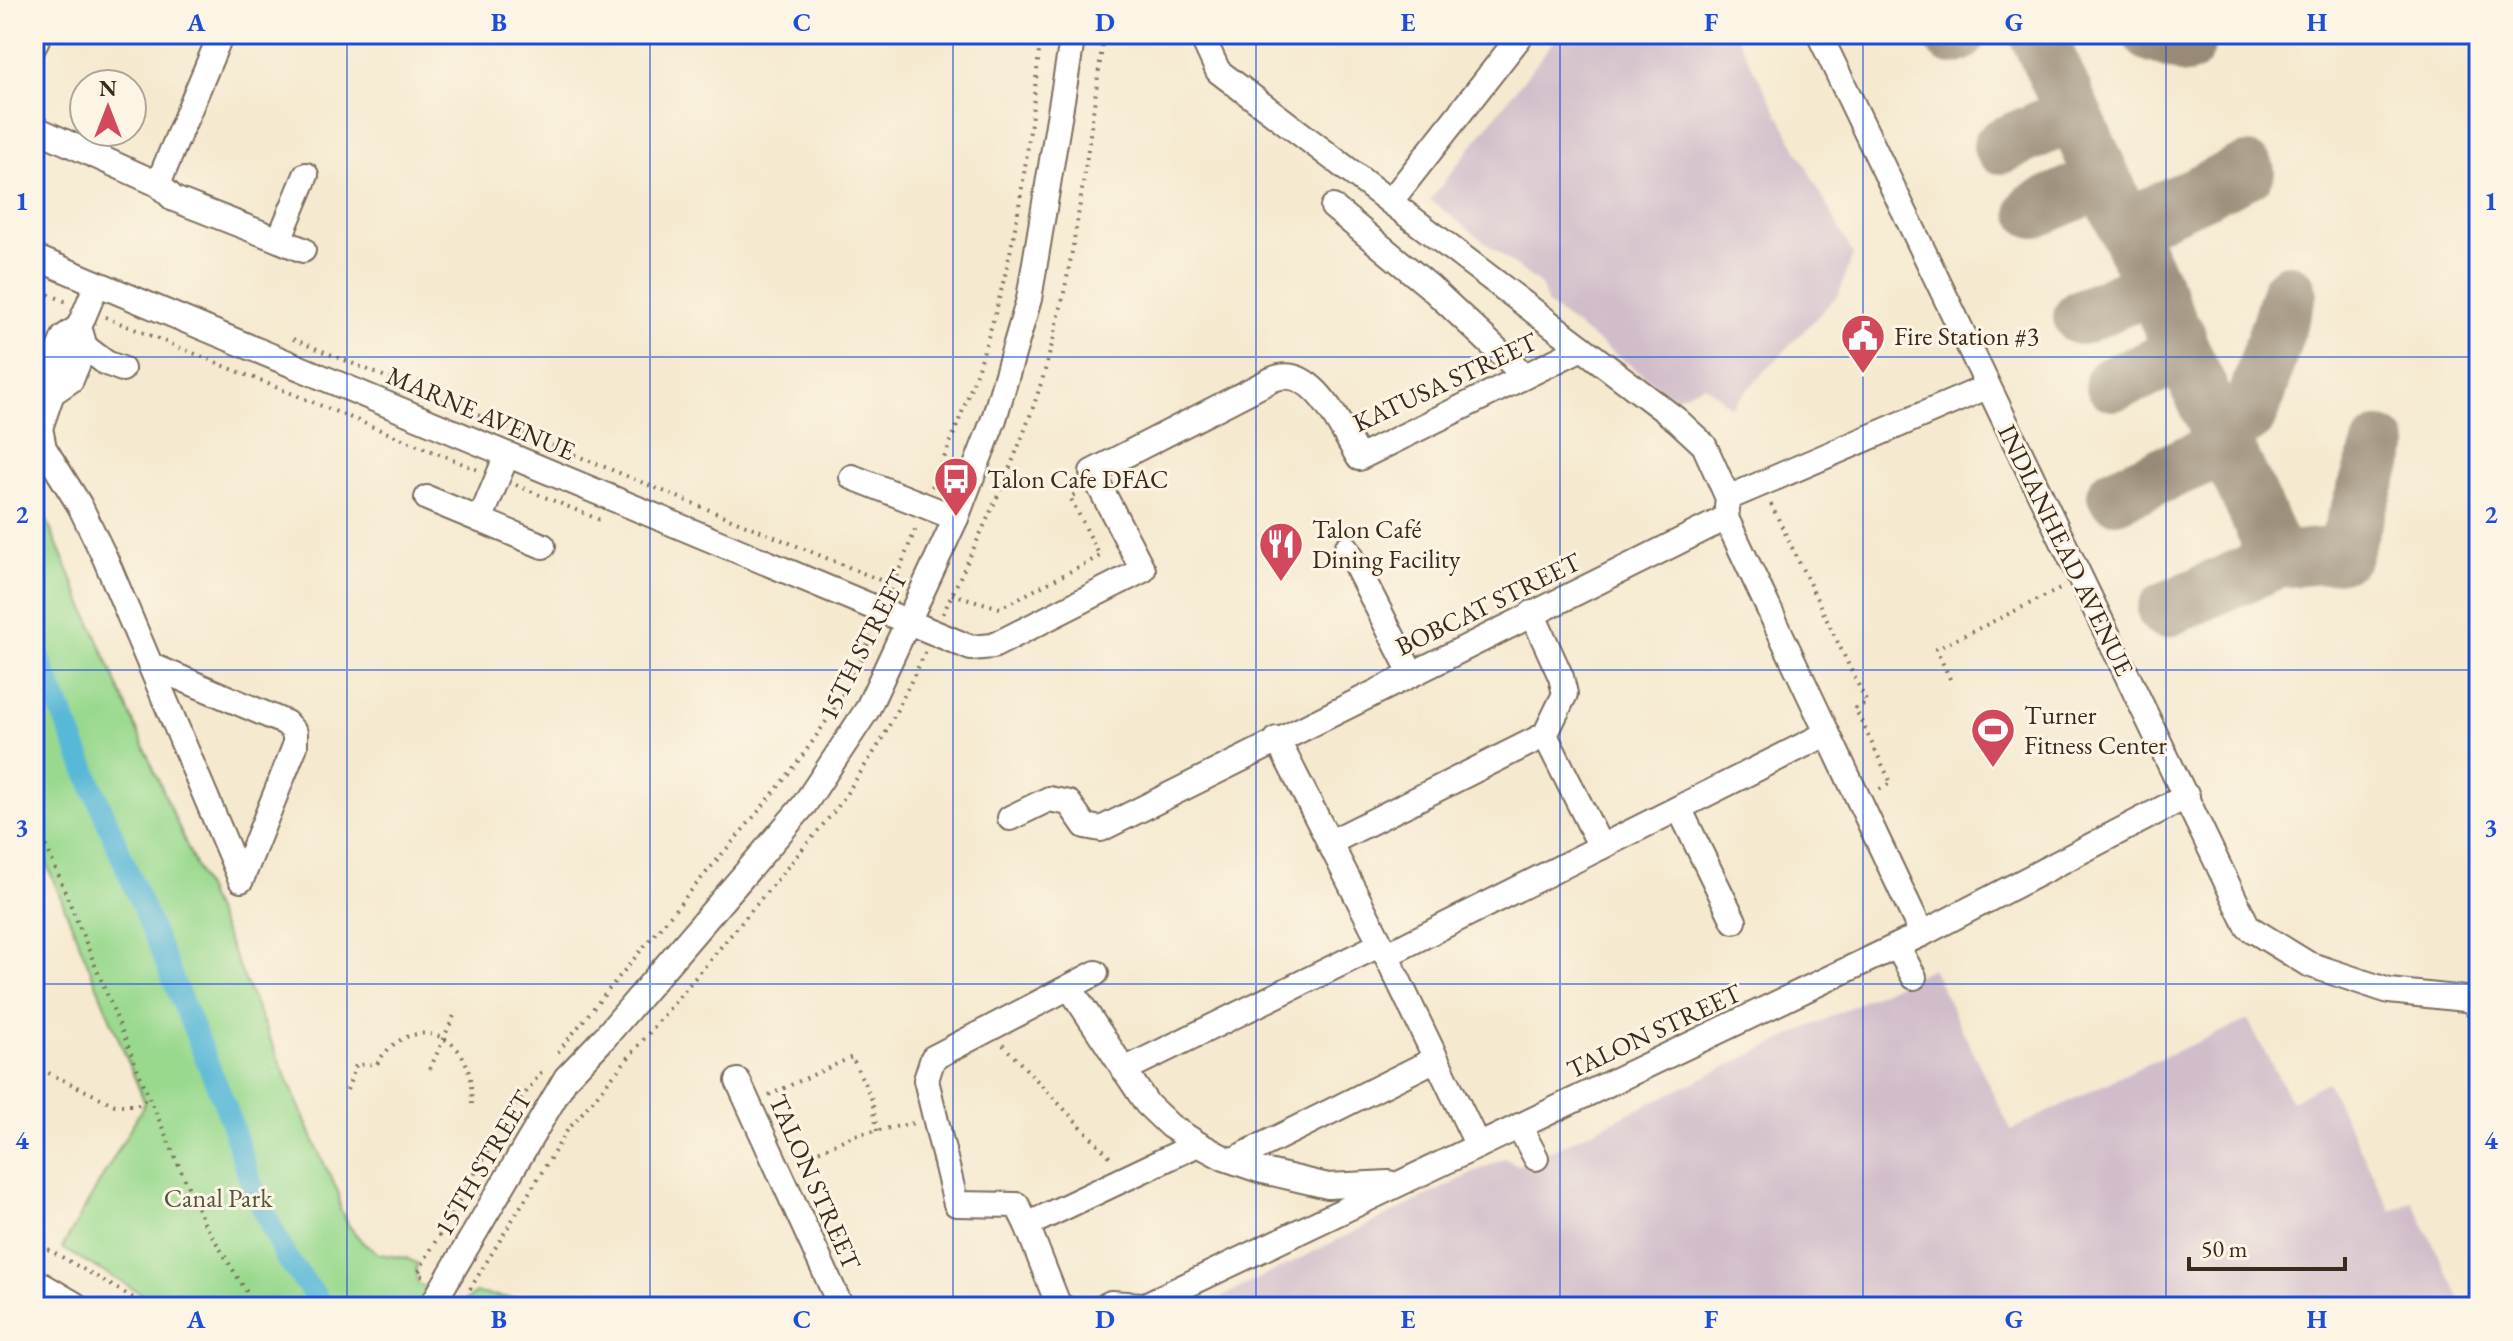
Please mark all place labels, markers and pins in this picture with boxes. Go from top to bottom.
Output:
public building icon: Fire Station #3 [1839,312,1887,375]
place label: Fire Station #3 [1894,319,2039,353]
bus stop icon: Talon Cafe DFAC [932,455,980,518]
place label: Talon Cafe DFAC [987,462,1169,496]
place label: Talon Café Dining Facility [1312,512,1461,576]
restaurant icon: Talon Café Dining Facility [1257,520,1305,583]
place label: Turner Fitness Center [2024,698,2167,762]
sports icon: Turner Fitness Center [1969,706,2017,769]

